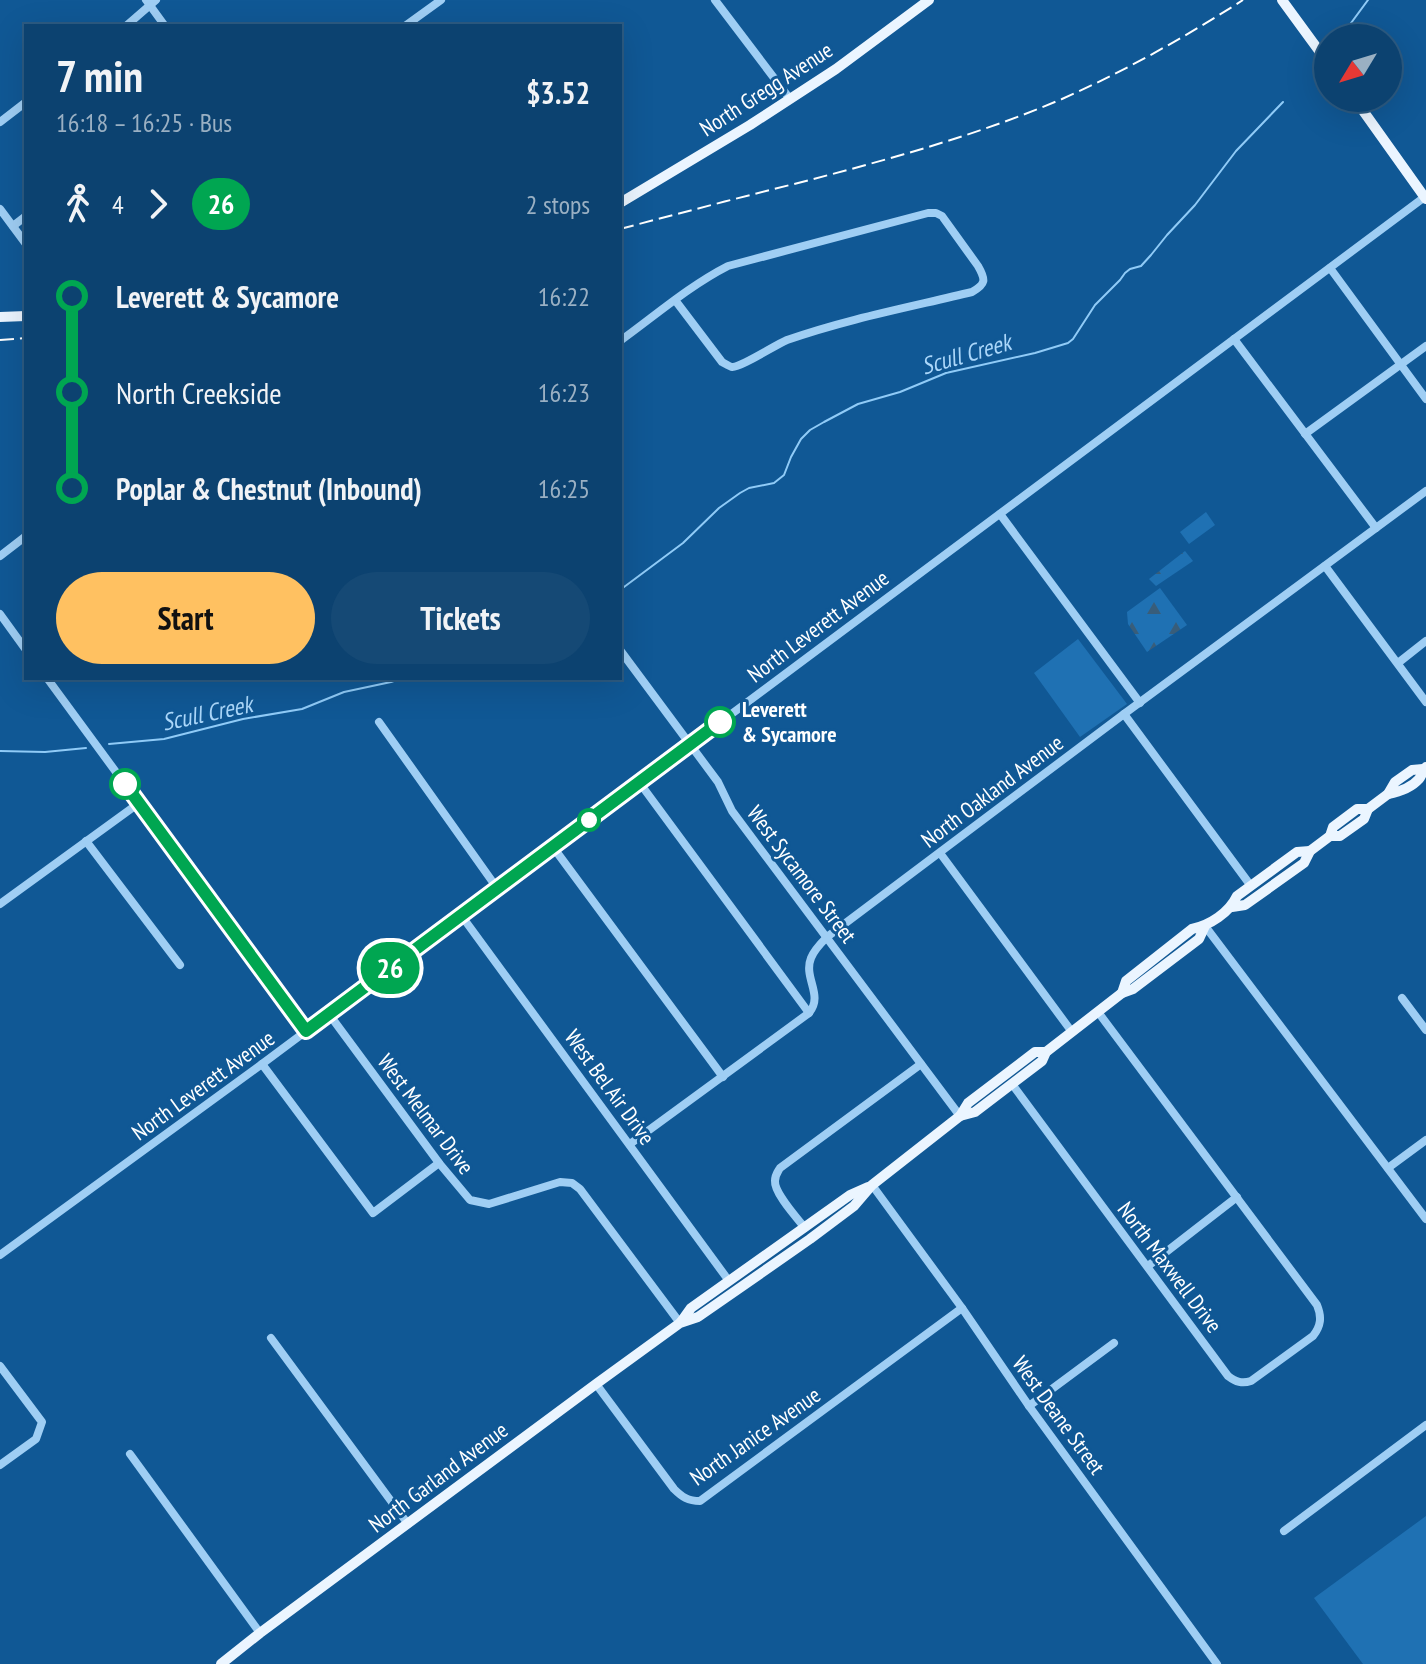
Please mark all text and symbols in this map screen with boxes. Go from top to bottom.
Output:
north arrow [1314,24,1402,112]
map controls [1314,24,1402,112]
street label: North Gregg Avenue [694,36,838,142]
text: 7 min [56,47,143,104]
text: $3.52 [526,73,590,112]
text: 16:18 – 16:25 · Bus [56,106,232,139]
icon: walk [56,182,100,226]
icon: forward [136,182,180,226]
text: 26 [208,185,234,222]
text: 4 [112,188,124,221]
text: 2 stops [526,188,590,221]
text: Leverett & Sycamore [116,277,339,316]
text: 16:22 [538,280,590,313]
water label: Scull Creek [918,326,1017,382]
text: North Creekside [116,373,282,412]
text: 16:23 [538,376,590,409]
text: Poplar & Chestnut (Inbound) [116,469,422,508]
text: 16:25 [538,472,590,505]
street label: North Leverett Avenue [742,564,894,688]
button: Start [56,572,315,664]
button: Tickets [331,572,590,664]
water label: Scull Creek [159,688,258,738]
place label: Leverett & Sycamore [742,695,837,748]
marker: Leverett & Sycamore [705,707,735,737]
street label: North Oakland Avenue [915,729,1069,853]
unlabelled marker [110,769,140,799]
street label: West Sycamore Street [741,800,863,948]
unlabelled marker [578,809,600,831]
line badge: 26 [354,942,426,994]
text: 26 [377,949,403,986]
street label: North Leverett Avenue [126,1024,280,1146]
street label: West Bel Air Drive [559,1024,661,1150]
street label: West Melmar Drive [372,1048,480,1180]
street label: North Maxwell Drive [1112,1196,1228,1338]
street label: West Deane Street [1007,1350,1111,1480]
street label: North Janice Avenue [684,1381,826,1491]
street label: North Garland Avenue [363,1416,513,1538]

